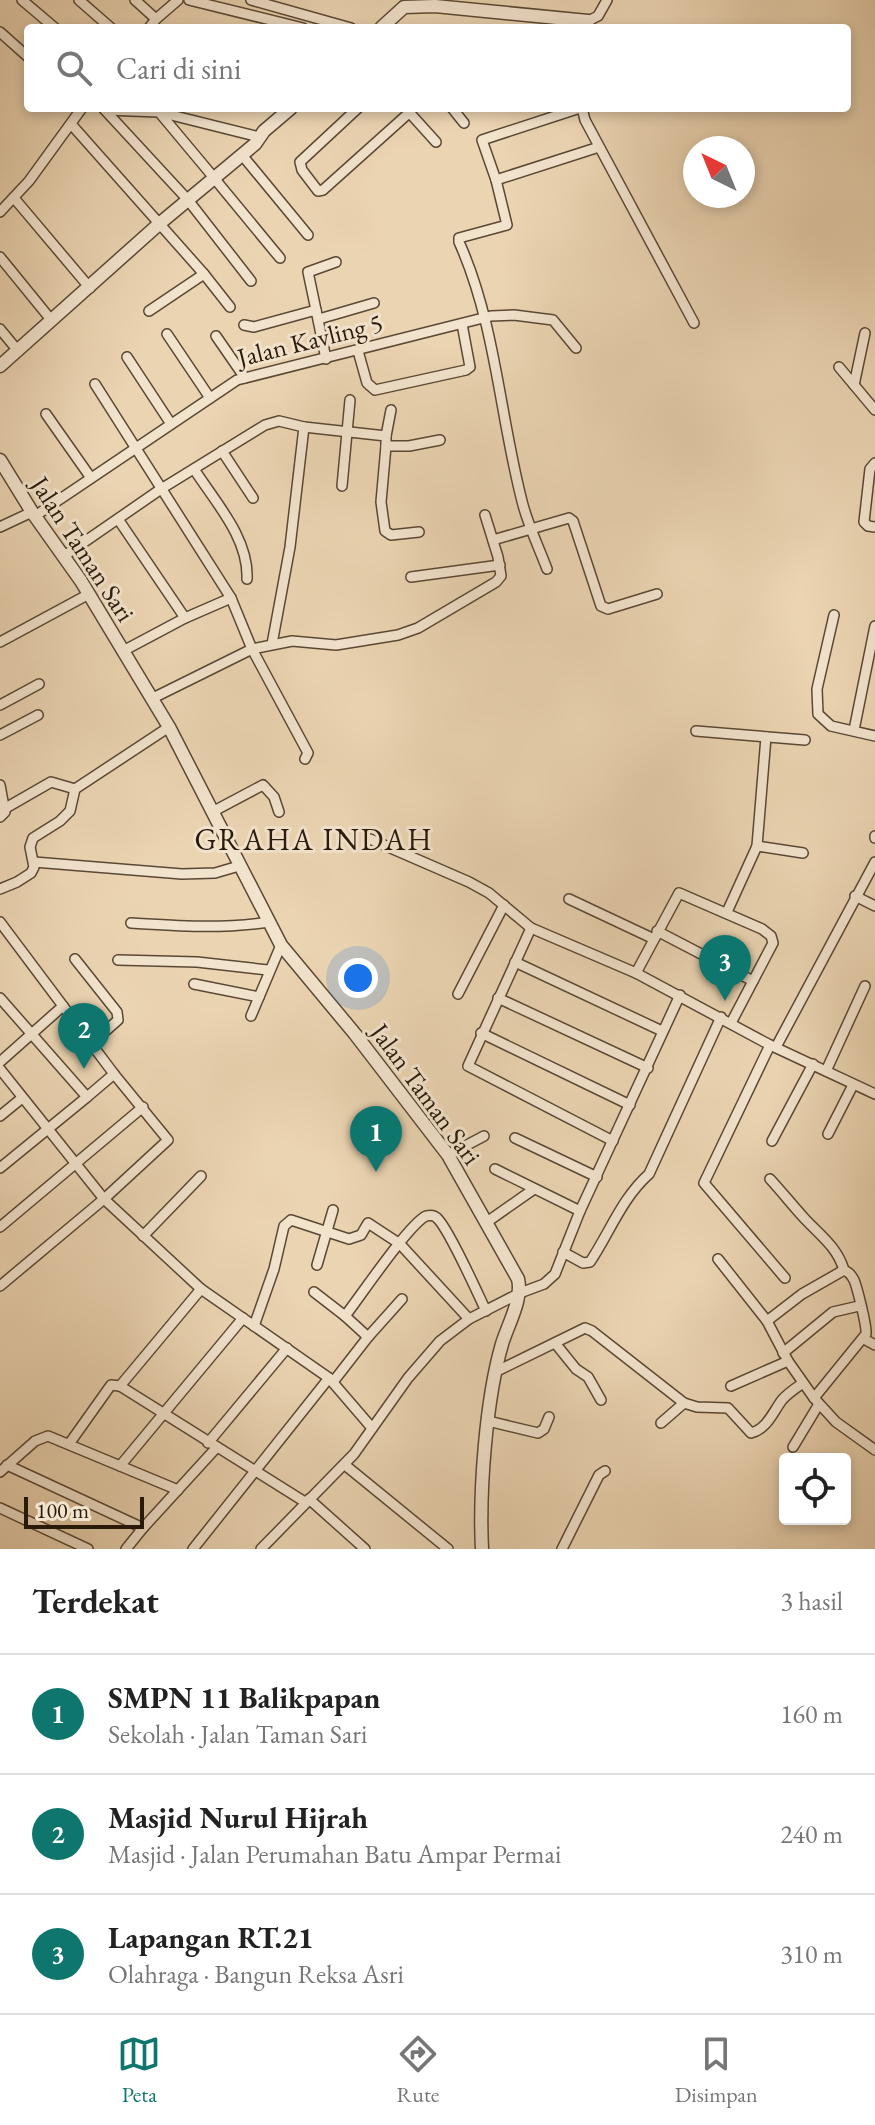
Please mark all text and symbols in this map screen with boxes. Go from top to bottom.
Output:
search box [24,24,851,112]
icon: search [52,46,96,90]
text: Cari di sini [116,49,241,88]
north arrow [683,136,755,208]
street label: Jalan Kavling 5 [232,305,386,375]
street label: Jalan Taman Sari [22,468,143,628]
district label: GRAHA INDAH [194,820,434,859]
pin: 3 [699,935,751,1001]
your location [338,958,378,998]
pin: 2 [58,1003,110,1069]
street label: Jalan Taman Sari [362,1015,489,1171]
pin: 1 [350,1106,402,1172]
map controls [779,1453,851,1525]
button: locate [779,1453,851,1525]
scale bar [24,1493,144,1529]
text: 100 m [36,1496,89,1525]
text: Terdekat [32,1579,159,1623]
text: 3 hasil [781,1584,843,1618]
text: SMPN 11 Balikpapan [108,1678,381,1717]
text: 1 [51,1697,65,1731]
text: 160 m [780,1697,843,1731]
text: Sekolah · Jalan Taman Sari [108,1717,367,1751]
text: Masjid Nurul Hijrah [108,1798,368,1837]
text: 2 [51,1817,65,1851]
text: 240 m [780,1817,843,1851]
text: Masjid · Jalan Perumahan Batu Ampar Permai [108,1837,561,1871]
text: Lapangan RT.21 [108,1918,314,1957]
text: 3 [51,1937,65,1971]
text: 310 m [780,1937,843,1971]
text: Olahraga · Bangun Reksa Asri [108,1957,404,1991]
tab: Peta [117,2032,161,2109]
tab: Rute [396,2032,440,2109]
tab: Disimpan [675,2032,758,2109]

